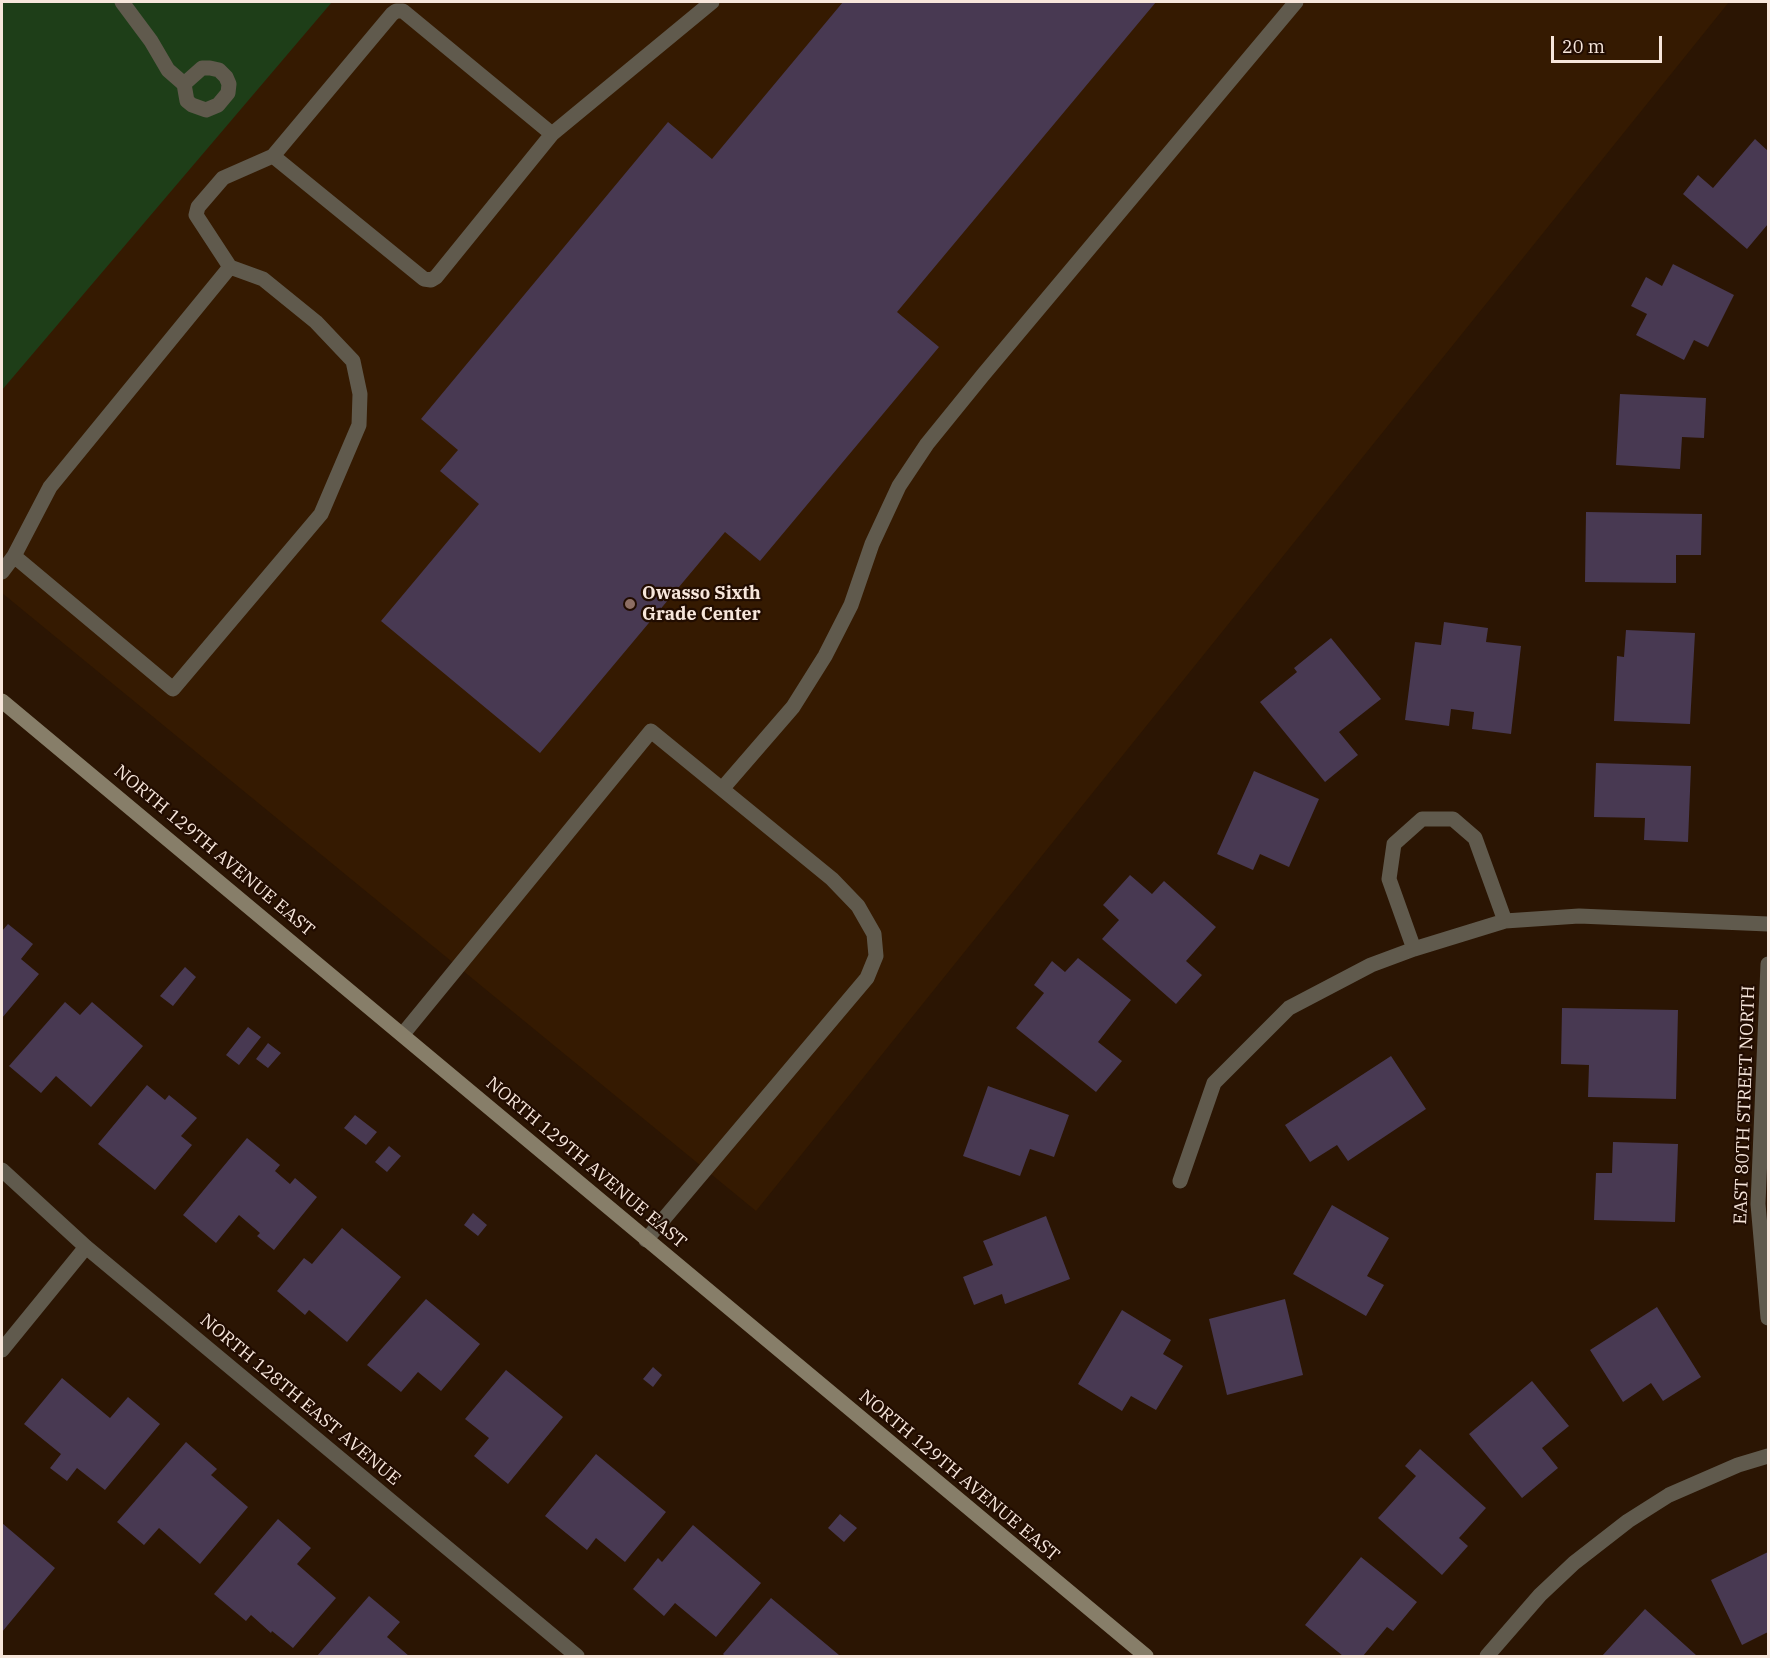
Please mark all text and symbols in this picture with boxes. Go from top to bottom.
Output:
scale bar [1554,24,1665,62]
text: 20 m [1562,35,1605,58]
place label: Owasso Sixth Grade Center [642,583,761,626]
marker: Owasso Sixth Grade Center [623,597,637,611]
street label: NORTH 129TH AVENUE EAST [109,761,319,941]
street label: EAST 80TH STREET NORTH [1730,985,1760,1225]
street label: NORTH 129TH AVENUE EAST [481,1073,691,1253]
street label: NORTH 128TH EAST AVENUE [195,1310,405,1490]
street label: NORTH 129TH AVENUE EAST [854,1386,1064,1566]

